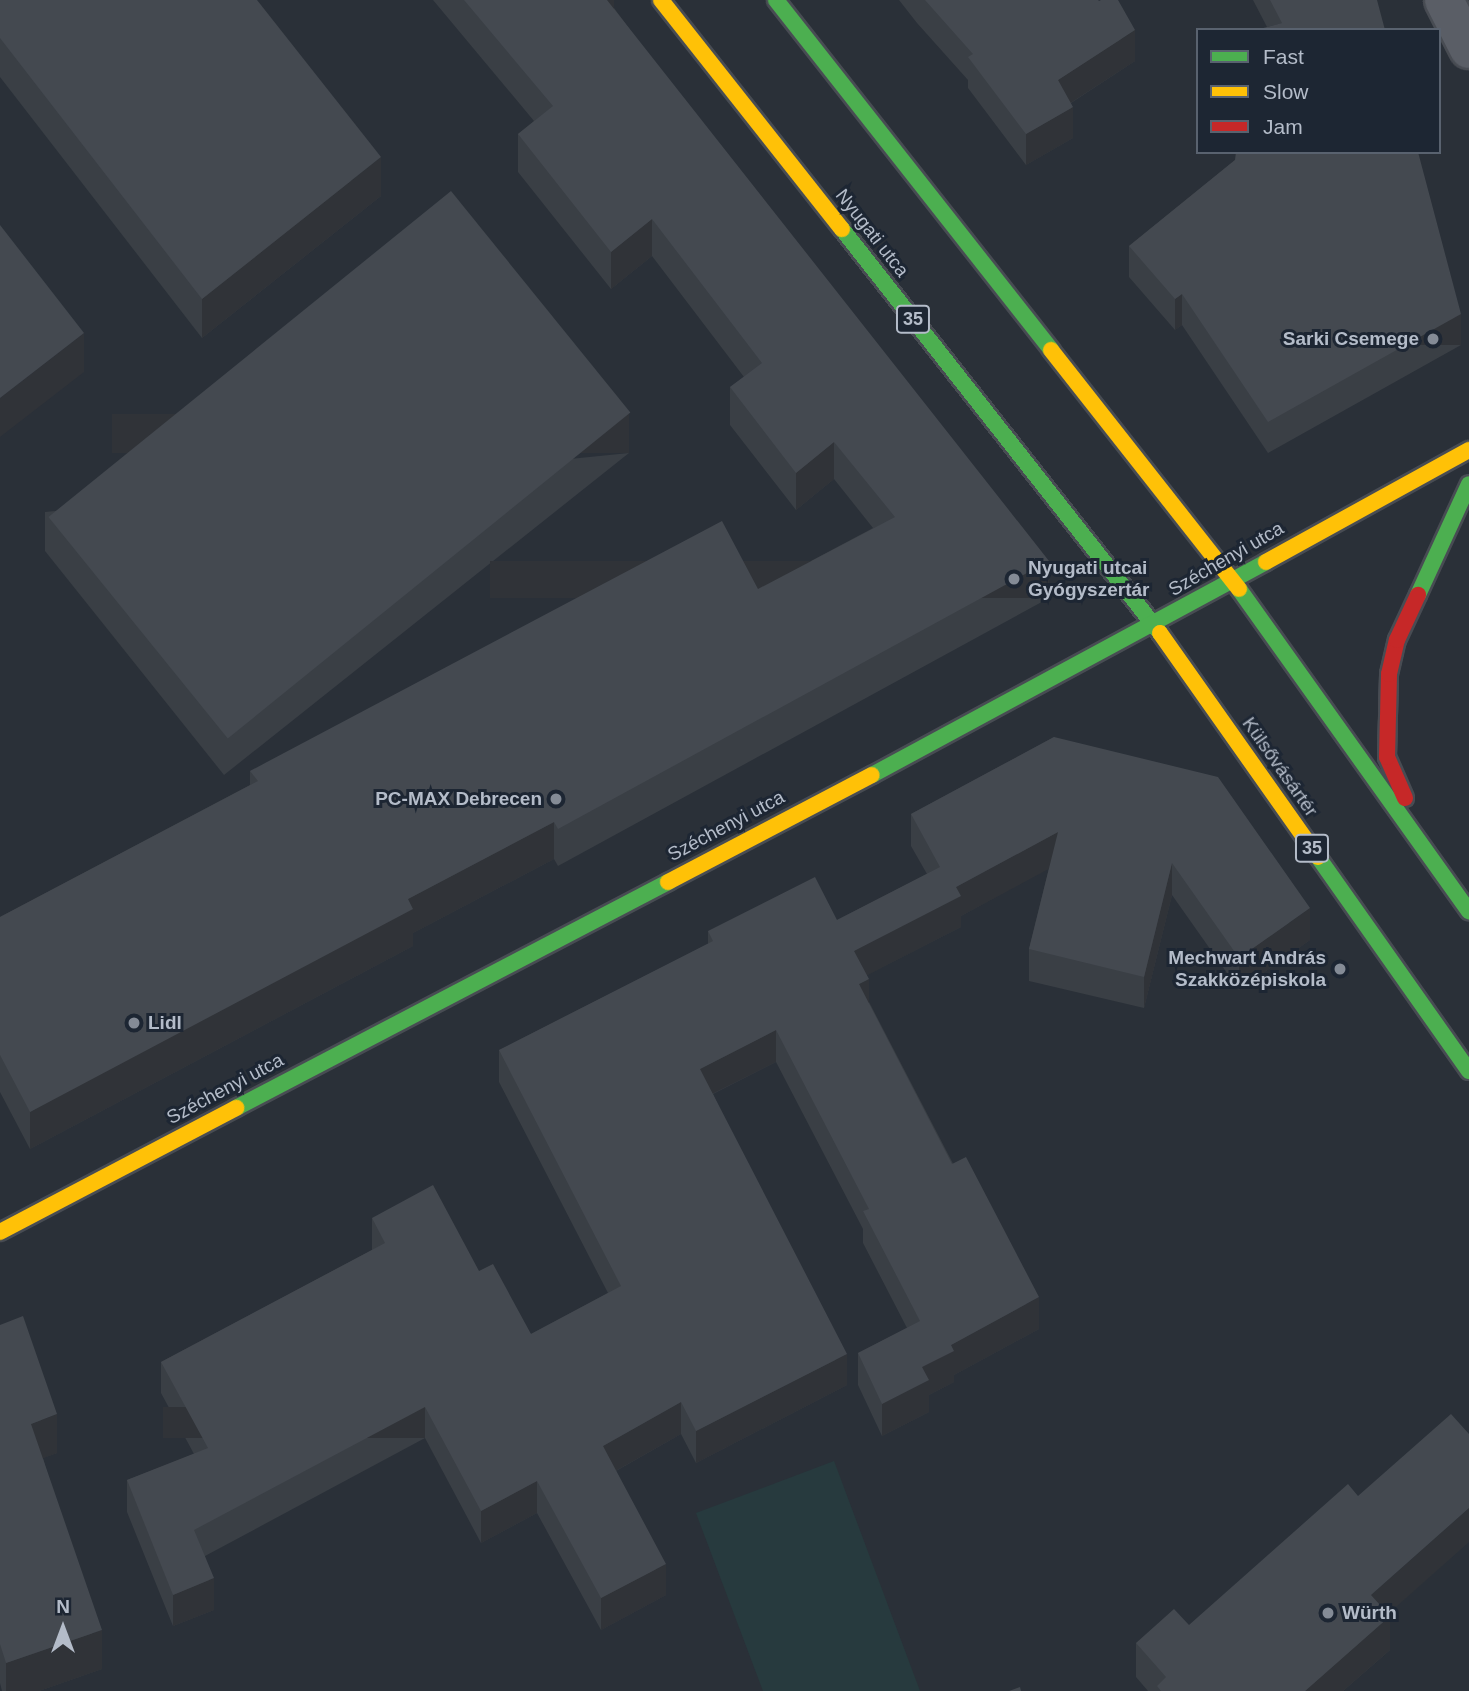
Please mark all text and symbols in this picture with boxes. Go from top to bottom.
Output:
legend [1196,28,1441,154]
text: Fast [1263,45,1304,68]
text: Slow [1263,80,1309,103]
text: Jam [1263,115,1303,138]
street label: Nyugati utca [831,184,913,282]
road number: 35 [895,304,930,334]
place label: Sarki Csemege [1283,328,1419,350]
marker: Sarki Csemege [1425,331,1441,347]
street label: Széchenyi utca [1165,517,1287,601]
place label: Nyugati utcai Gyógyszertár [1028,557,1149,601]
marker: Nyugati utcai Gyógyszertár [1006,571,1022,587]
street label: Külsővásártér [1237,713,1323,821]
street label: Széchenyi utca [664,786,788,866]
place label: PC-MAX Debrecen [375,788,542,810]
marker: PC-MAX Debrecen [548,791,564,807]
road number: 35 [1294,834,1330,862]
place label: Mechwart András Szakközépiskola [1168,947,1326,991]
marker: Mechwart András Szakközépiskola [1332,961,1348,977]
place label: Lidl [148,1012,182,1034]
marker: Lidl [126,1015,142,1031]
street label: Széchenyi utca [163,1049,287,1129]
north arrow [28,1593,98,1663]
text: N [56,1596,70,1617]
place label: Würth [1342,1602,1397,1624]
marker: Würth [1320,1605,1336,1621]

